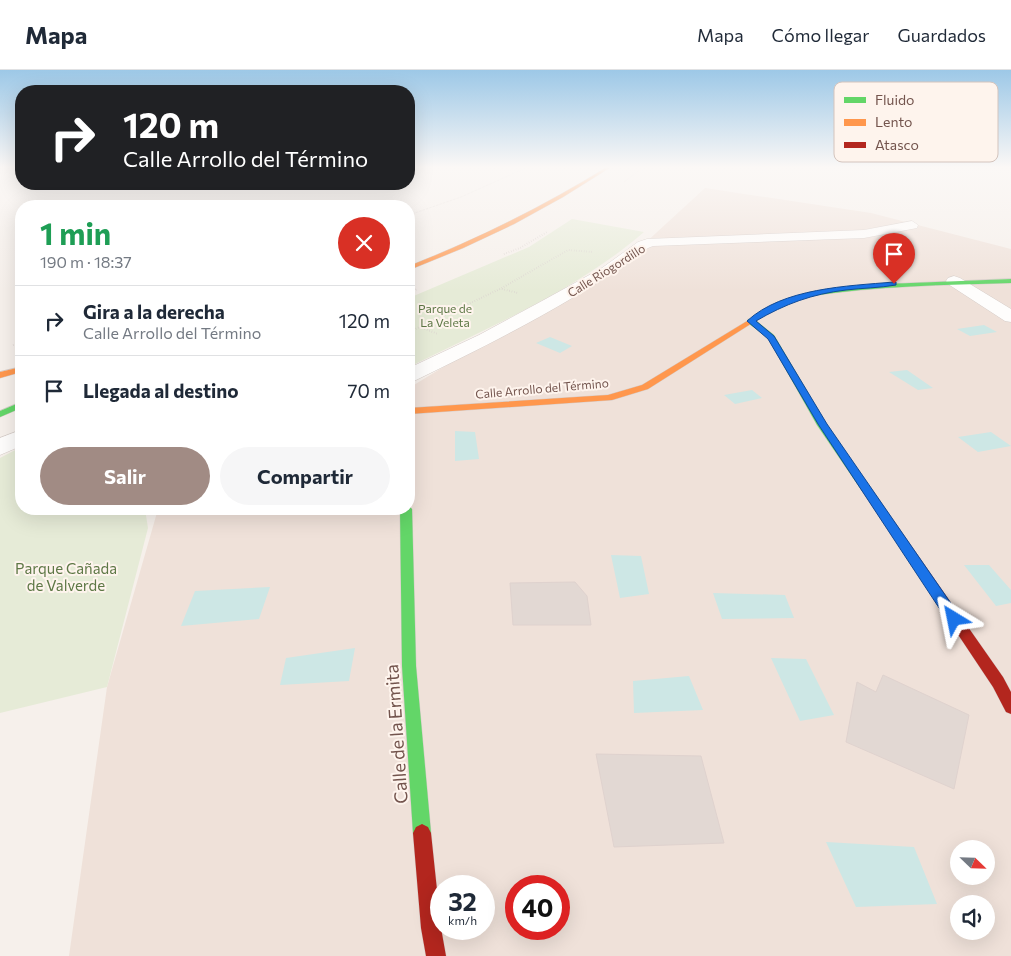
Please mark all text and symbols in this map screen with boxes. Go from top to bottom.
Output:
text: Mapa [25,20,87,49]
text: Mapa [697,24,744,46]
text: Cómo llegar [772,24,869,46]
text: Guardados [897,24,986,46]
legend [834,82,998,162]
text: Fluido [875,91,914,108]
text: 120 m [123,102,219,145]
icon: right [40,105,105,170]
text: Lento [875,113,912,130]
text: Atasco [875,136,919,153]
text: Calle Arrollo del Término [123,145,368,172]
text: 1 min [40,214,111,251]
button: close [338,217,390,269]
pin [873,233,915,284]
street label: Calle Riogordillo [565,240,647,300]
icon: arrive [880,240,908,268]
text: 190 m · 18:37 [40,252,132,271]
text: Gira a la derecha [83,300,225,323]
park label: Parque de La Veleta [418,301,472,329]
icon: right [40,307,68,335]
text: 120 m [339,309,390,332]
text: Calle Arrollo del Término [83,323,261,342]
street label: Calle Arrollo del Término [475,375,609,401]
icon: arrive [40,377,68,405]
text: Llegada al destino [83,379,239,402]
text: 70 m [347,379,390,402]
button: Salir [40,447,210,505]
button: Compartir [220,447,390,505]
park label: Parque Cañada de Valverde [15,559,117,594]
position arrow [927,592,979,644]
street label: Calle de la Ermita [380,664,412,804]
north arrow [950,840,995,885]
map controls [950,840,995,940]
speed limit sign: 40 [505,875,570,940]
text: 32 [448,886,477,916]
button: sound [950,895,995,940]
text: km/h [448,913,477,927]

